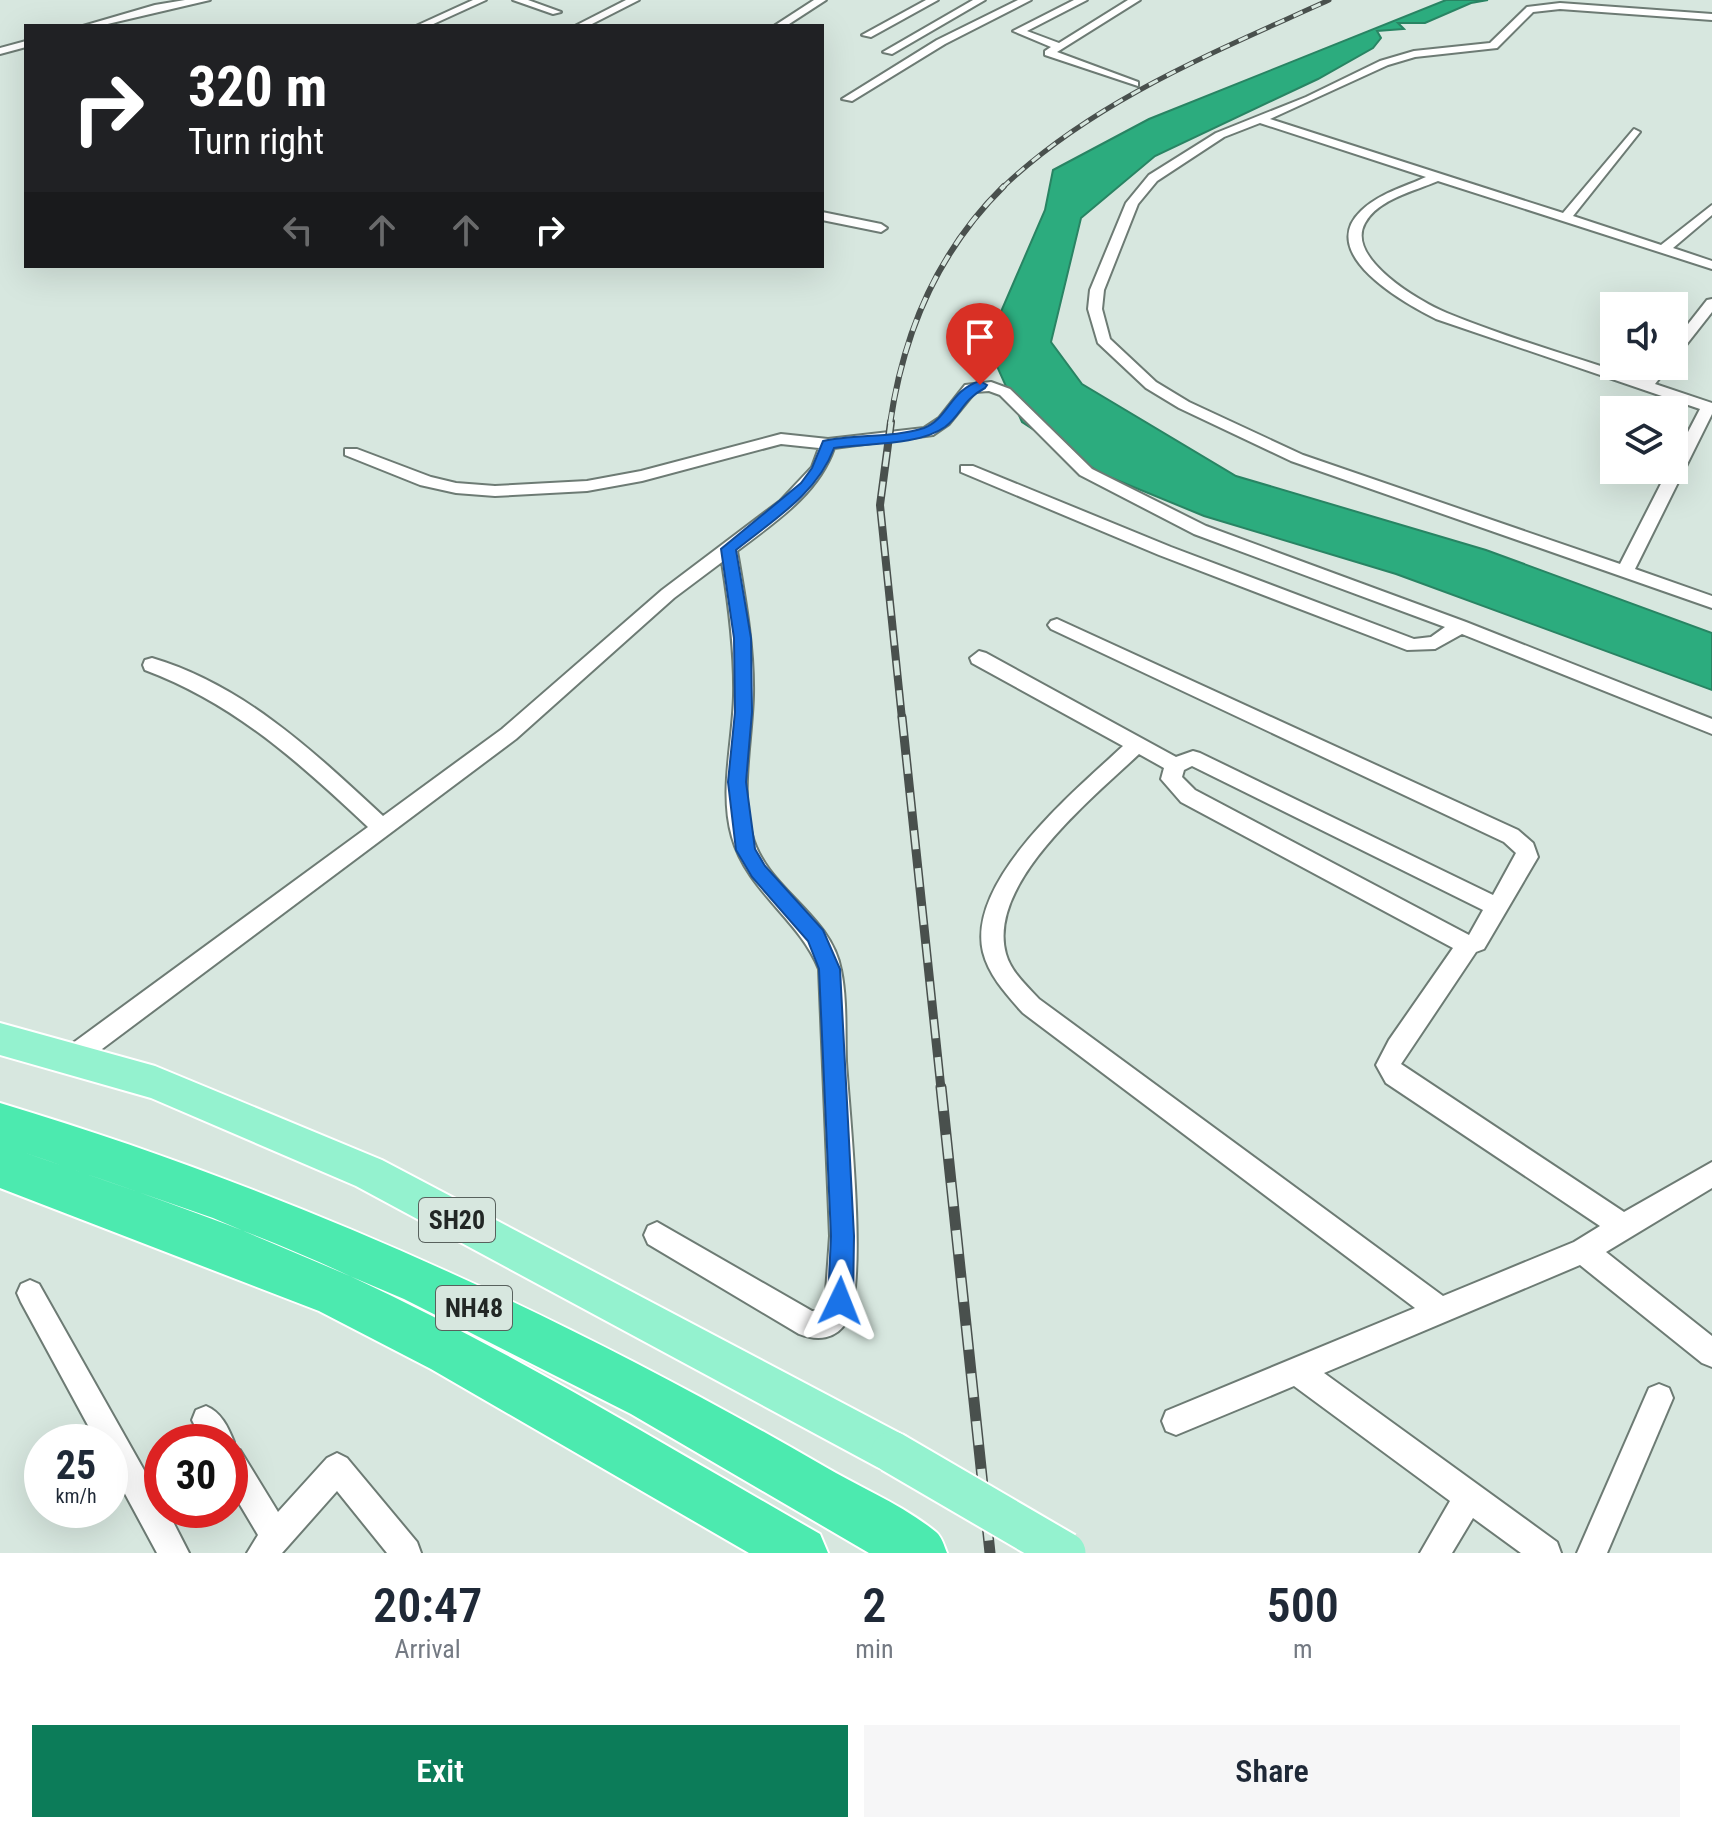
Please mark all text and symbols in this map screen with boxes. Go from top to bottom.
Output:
text: 320 m [188,54,327,120]
icon: right [56,56,160,160]
text: Turn right [188,121,324,163]
icon: left [276,208,320,252]
icon: ahead [360,208,404,252]
icon: ahead [444,208,488,252]
icon: right [528,208,572,252]
map controls [1600,292,1688,484]
button: sound [1600,292,1688,380]
pin [946,303,1014,385]
icon: arrive [958,315,1002,359]
button: layers [1600,396,1688,484]
road number: SH20 [419,1198,495,1242]
position arrow [798,1259,882,1343]
road number: NH48 [436,1286,512,1330]
speed limit sign: 30 [144,1424,248,1528]
text: 25 [56,1442,96,1489]
text: km/h [55,1484,97,1508]
text: 20:47 [373,1577,482,1634]
text: 2 [862,1577,886,1634]
text: 500 [1267,1577,1339,1634]
text: Arrival [395,1634,461,1664]
text: min [855,1634,893,1664]
text: m [1293,1634,1313,1664]
button: Exit [32,1725,848,1817]
button: Share [864,1725,1680,1817]

